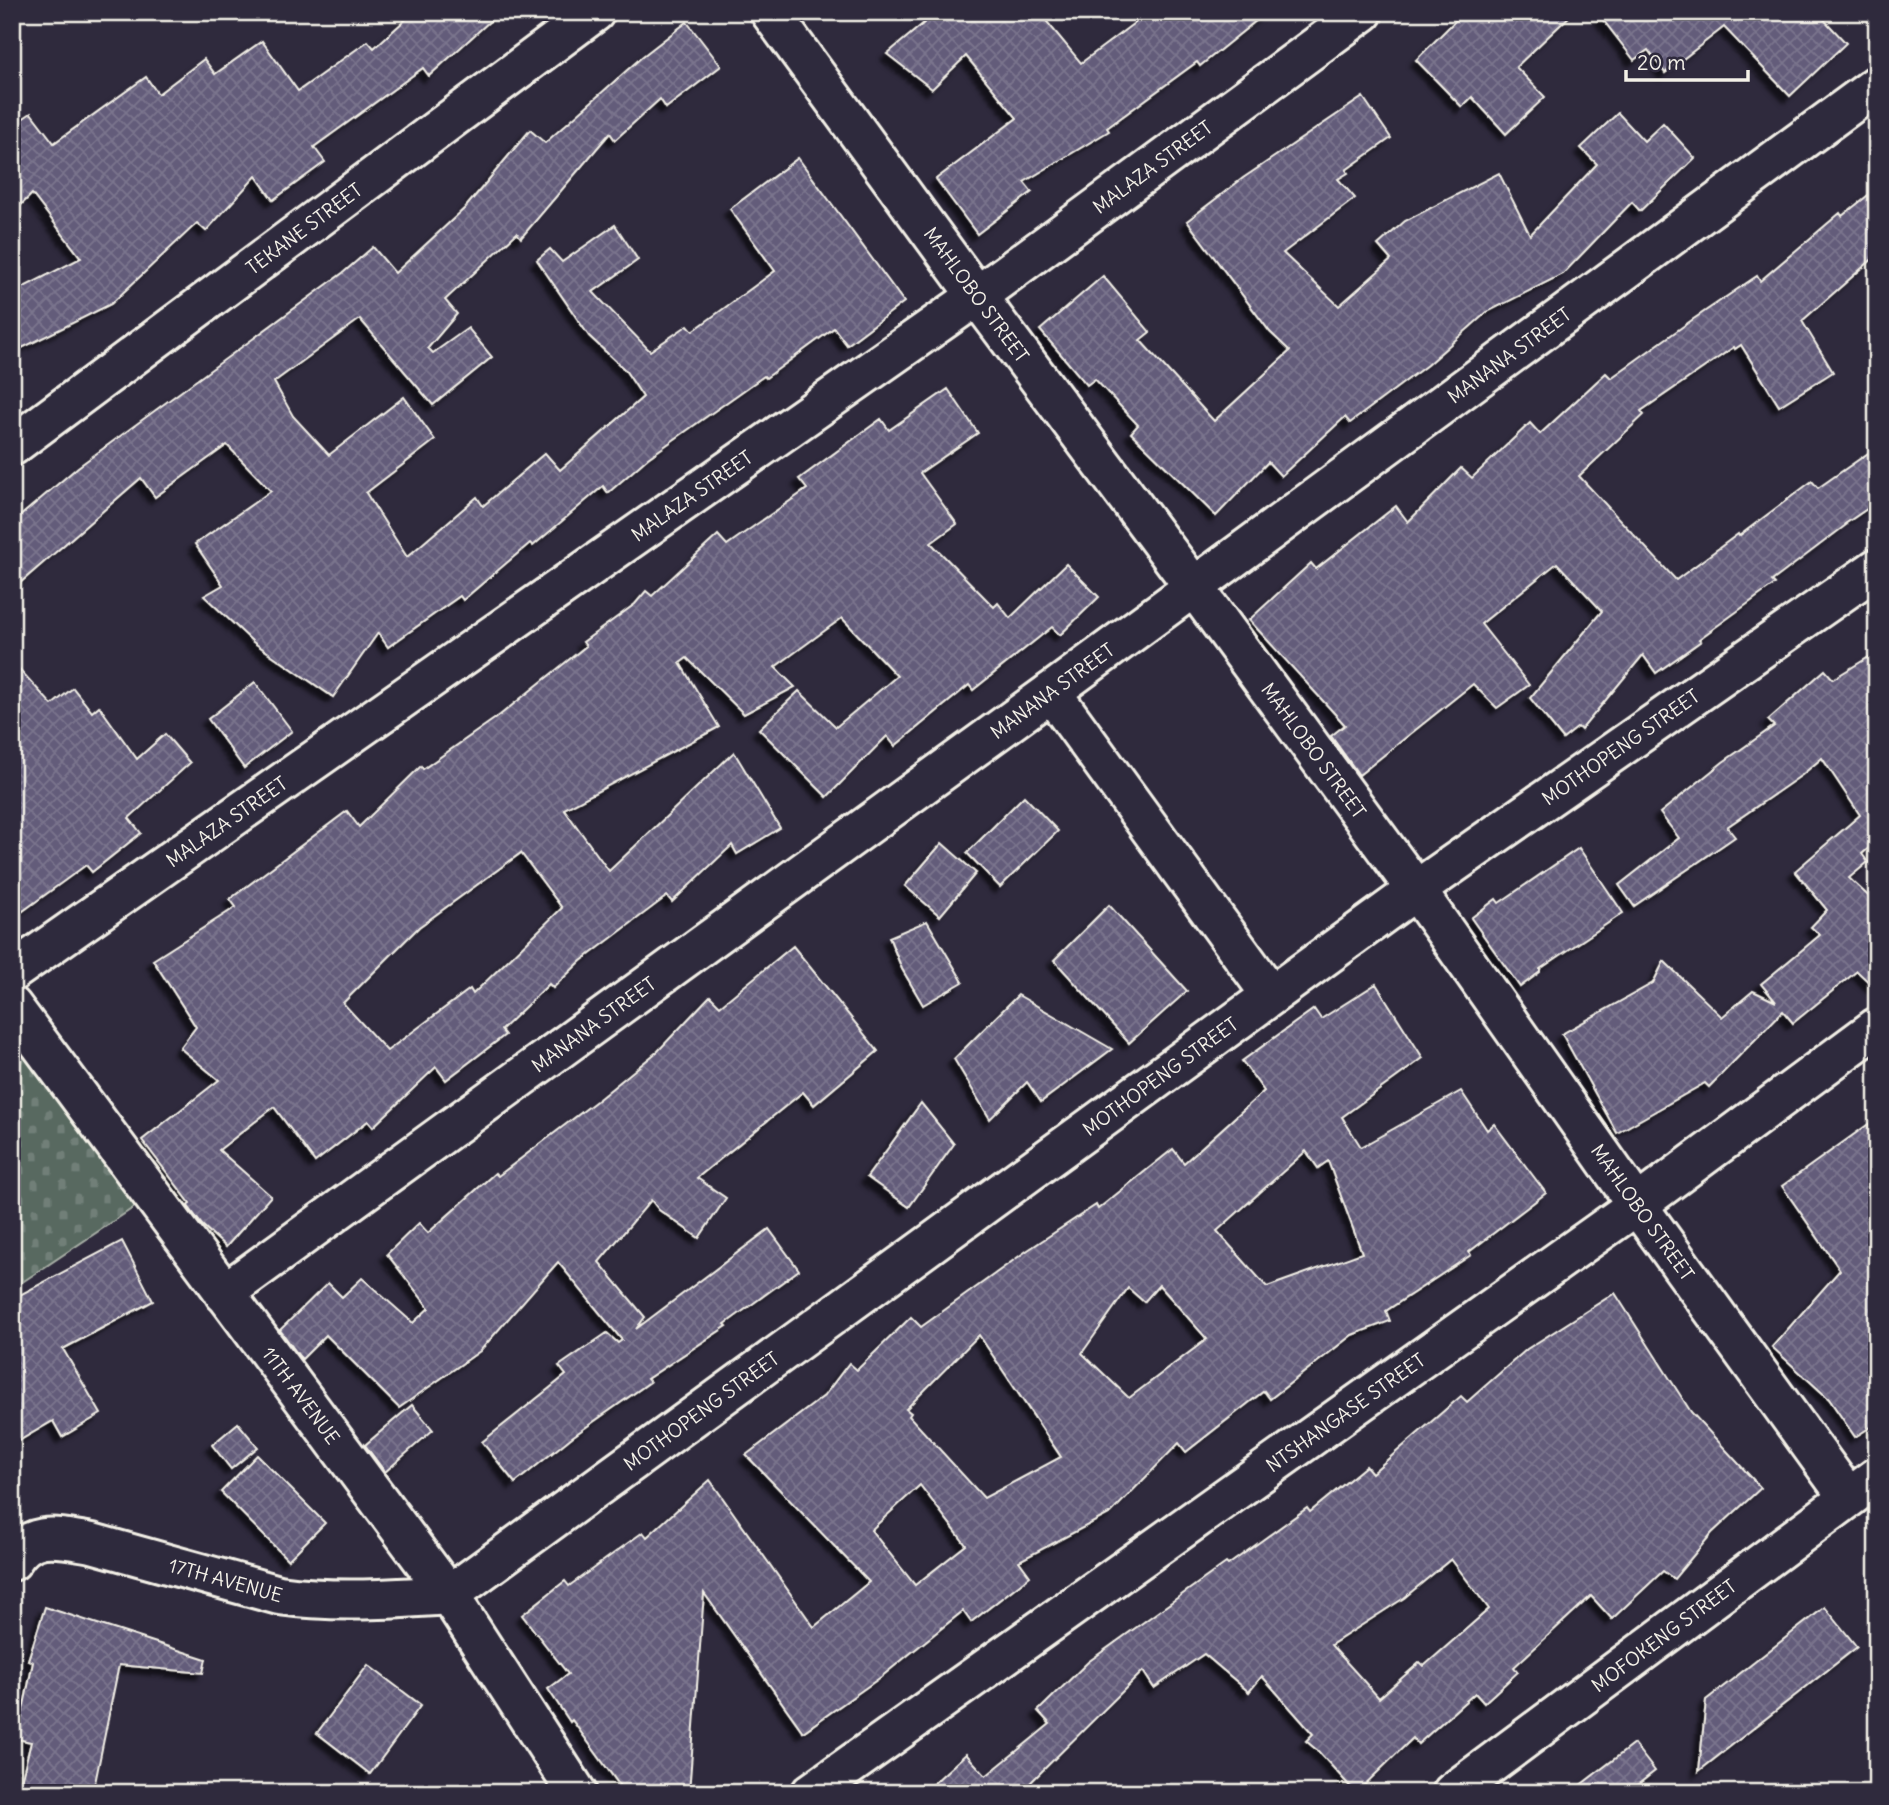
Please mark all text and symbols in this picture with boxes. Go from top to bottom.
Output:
scale bar [1626,38,1749,82]
text: 20 m [1637,49,1686,76]
street label: MALAZA STREET [1088,115,1217,219]
street label: TEKANE STREET [241,178,367,280]
street label: MAHLOBO STREET [919,222,1034,367]
street label: MANANA STREET [1443,302,1576,409]
street label: MALAZA STREET [627,445,757,547]
street label: MANANA STREET [986,638,1119,744]
street label: MAHLOBO STREET [1256,678,1371,823]
street label: MOTHOPENG STREET [1537,684,1704,810]
street label: MALAZA STREET [161,771,292,872]
street label: MANANA STREET [527,971,661,1077]
street label: MOTHOPENG STREET [1078,1012,1243,1141]
street label: MAHLOBO STREET [1586,1139,1700,1285]
street label: 11TH AVENUE [257,1342,345,1449]
street label: MOTHOPENG STREET [619,1346,784,1476]
street label: NTSHANGASE STREET [1261,1348,1430,1477]
street label: 17TH AVENUE [166,1553,285,1607]
street label: MOFOKENG STREET [1587,1574,1741,1697]

